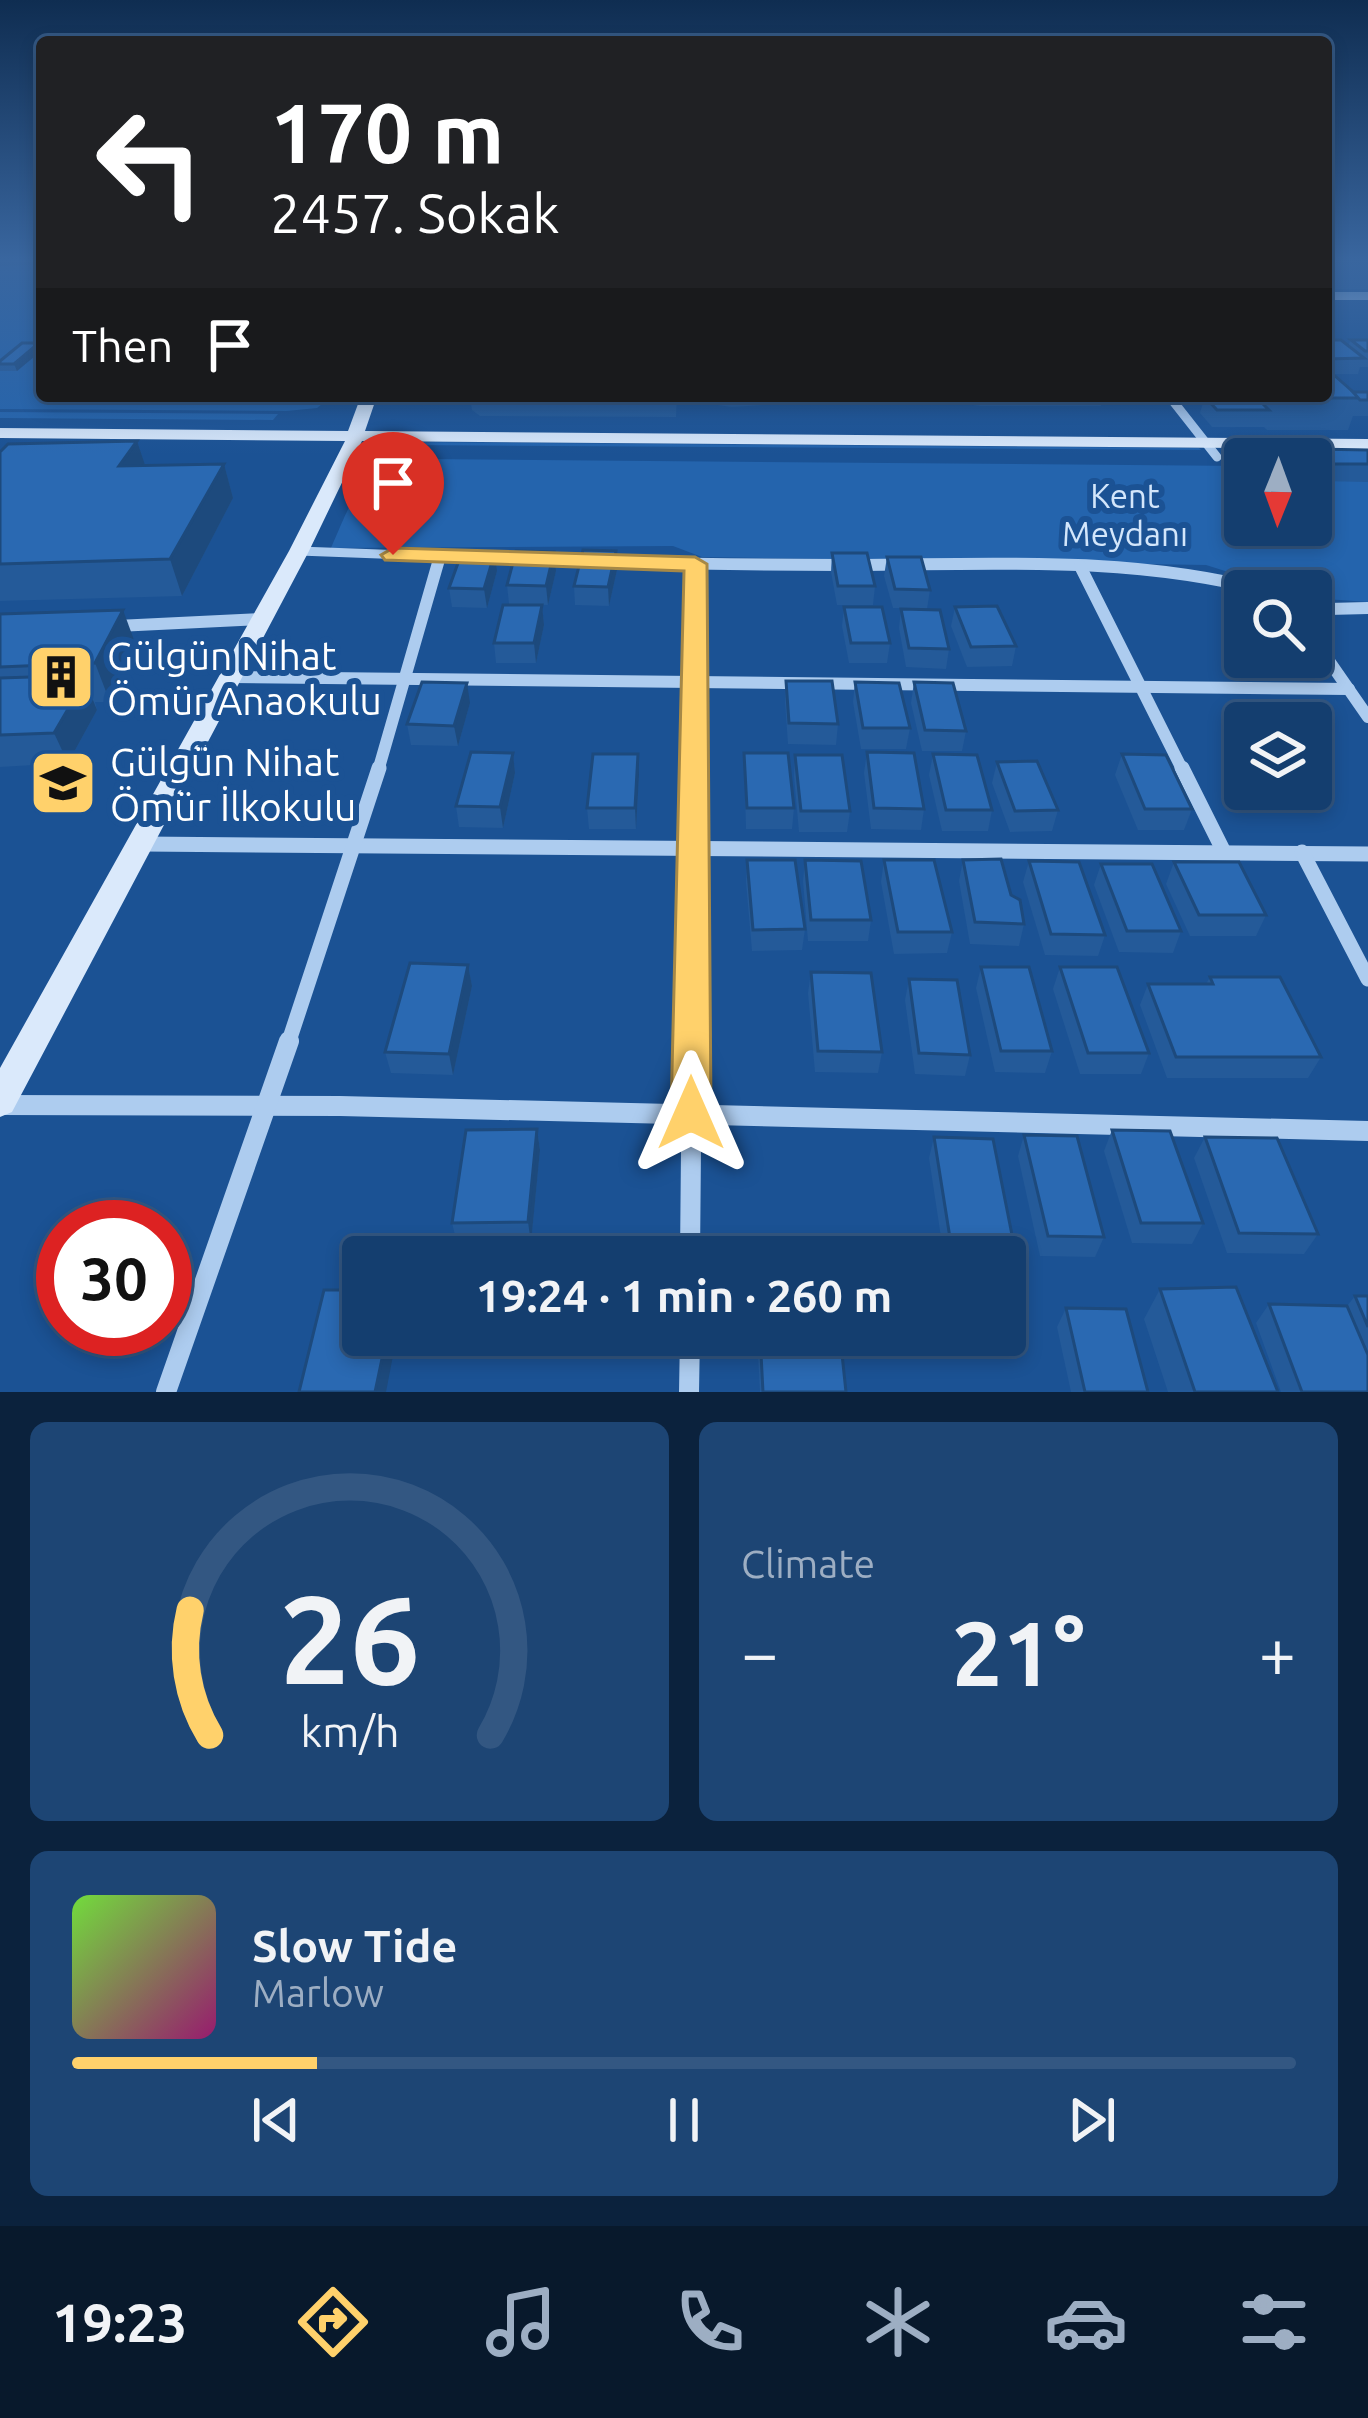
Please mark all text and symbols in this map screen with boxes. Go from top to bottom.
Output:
icon: left [72,84,228,240]
text: 170 m [270,85,504,179]
text: 2457. Sokak [270,183,560,243]
icon: arrive [197,312,263,378]
text: Then [72,320,173,371]
pin [342,432,444,555]
north arrow [1224,438,1332,546]
map controls [1224,438,1332,810]
icon: arrive [360,450,426,516]
park label: Kent Meydanı [1062,477,1188,552]
button: search [1224,570,1332,678]
place label: Gülgün Nihat Ömür Anaokulu [107,634,382,722]
building icon: Gülgün Nihat Ömür Anaokulu [26,642,96,712]
button: layers [1224,702,1332,810]
place label: Gülgün Nihat Ömür İlkokulu [110,740,356,828]
school or university icon: Gülgün Nihat Ömür İlkokulu [28,748,98,818]
position arrow [628,1050,754,1176]
speed limit sign: 30 [36,1200,192,1356]
text: 19:24 · 1 min · 260 m [476,1270,892,1321]
text: Climate [741,1542,875,1585]
text: 26 [279,1568,420,1708]
text: 21° [952,1602,1085,1703]
text: − [741,1615,778,1689]
text: + [1259,1615,1296,1689]
text: km/h [300,1706,399,1754]
text: Slow Tide [252,1920,457,1971]
text: Marlow [252,1971,384,2014]
icon: previous [243,2087,309,2153]
icon: pause [651,2087,717,2153]
icon: next [1059,2087,1125,2153]
icon: directions [291,2280,375,2364]
icon: music [479,2280,563,2364]
icon: phone [668,2280,752,2364]
icon: climate [856,2280,940,2364]
icon: car [1044,2280,1128,2364]
icon: filters [1232,2280,1316,2364]
text: 19:23 [52,2292,187,2352]

